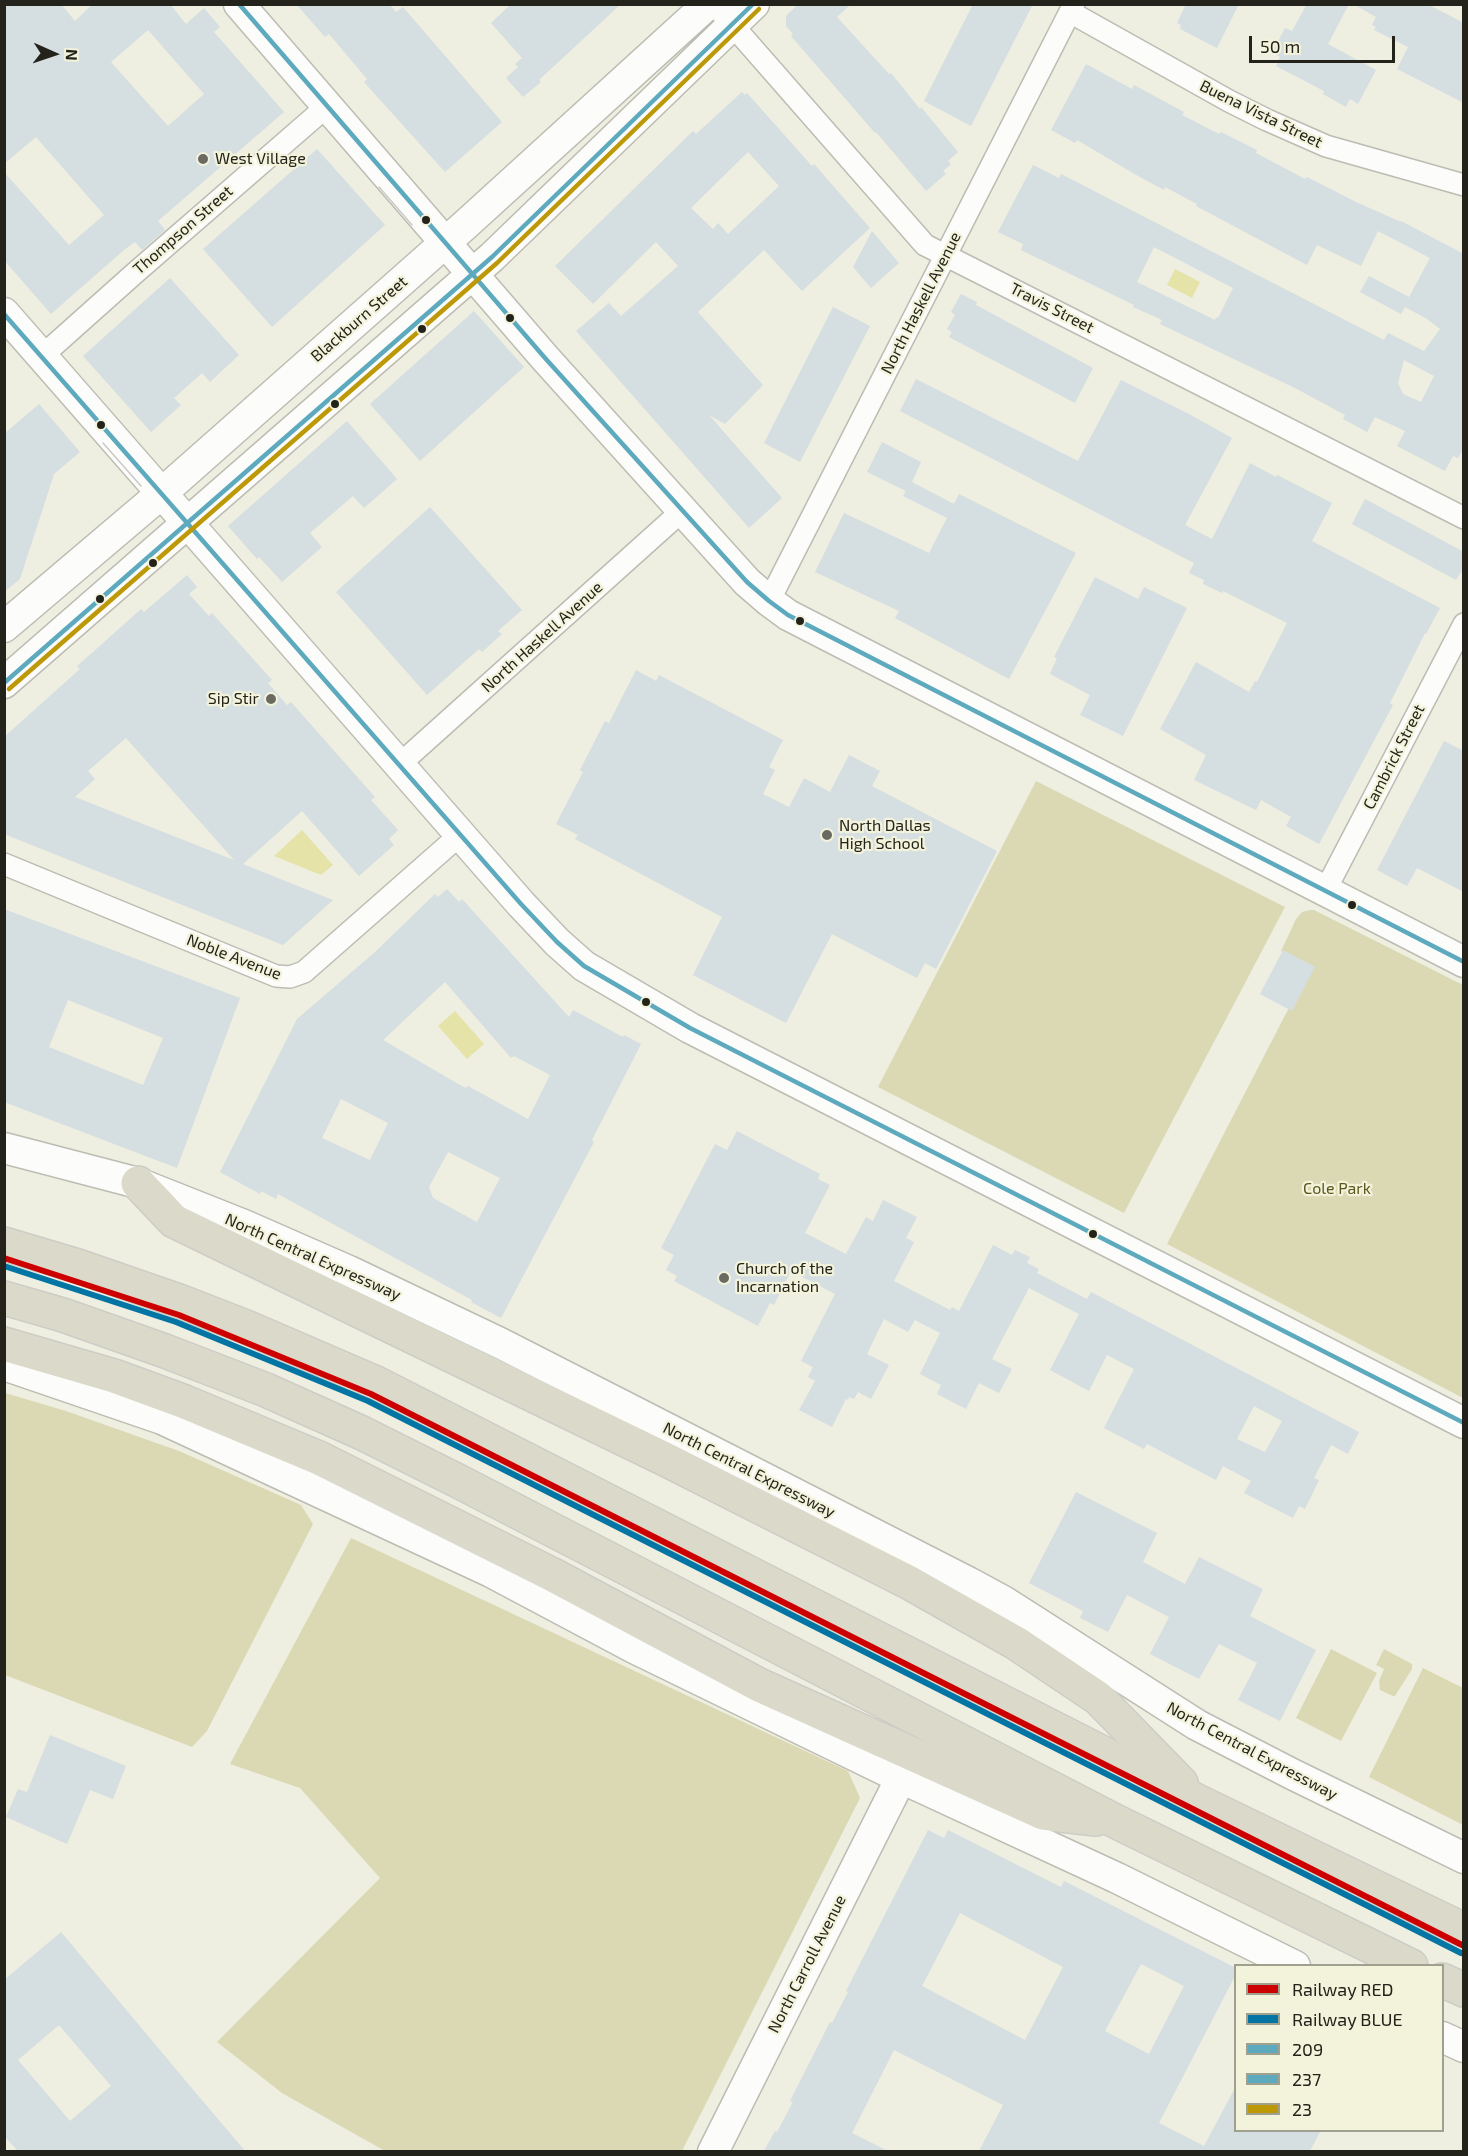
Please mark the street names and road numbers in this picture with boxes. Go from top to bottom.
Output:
street label: Buena Vista Street [1197,76,1325,152]
street label: Thompson Street [129,182,237,278]
street label: North Haskell Avenue [877,229,965,377]
street label: Blackburn Street [307,272,411,366]
street label: Travis Street [1007,279,1097,337]
street label: North Haskell Avenue [477,577,607,697]
street label: Cambrick Street [1359,701,1429,813]
street label: Noble Avenue [184,930,284,984]
street label: North Central Expressway [222,1209,404,1305]
street label: North Central Expressway [660,1418,838,1522]
street label: North Central Expressway [1163,1698,1341,1804]
street label: North Carroll Avenue [764,1892,850,2036]

